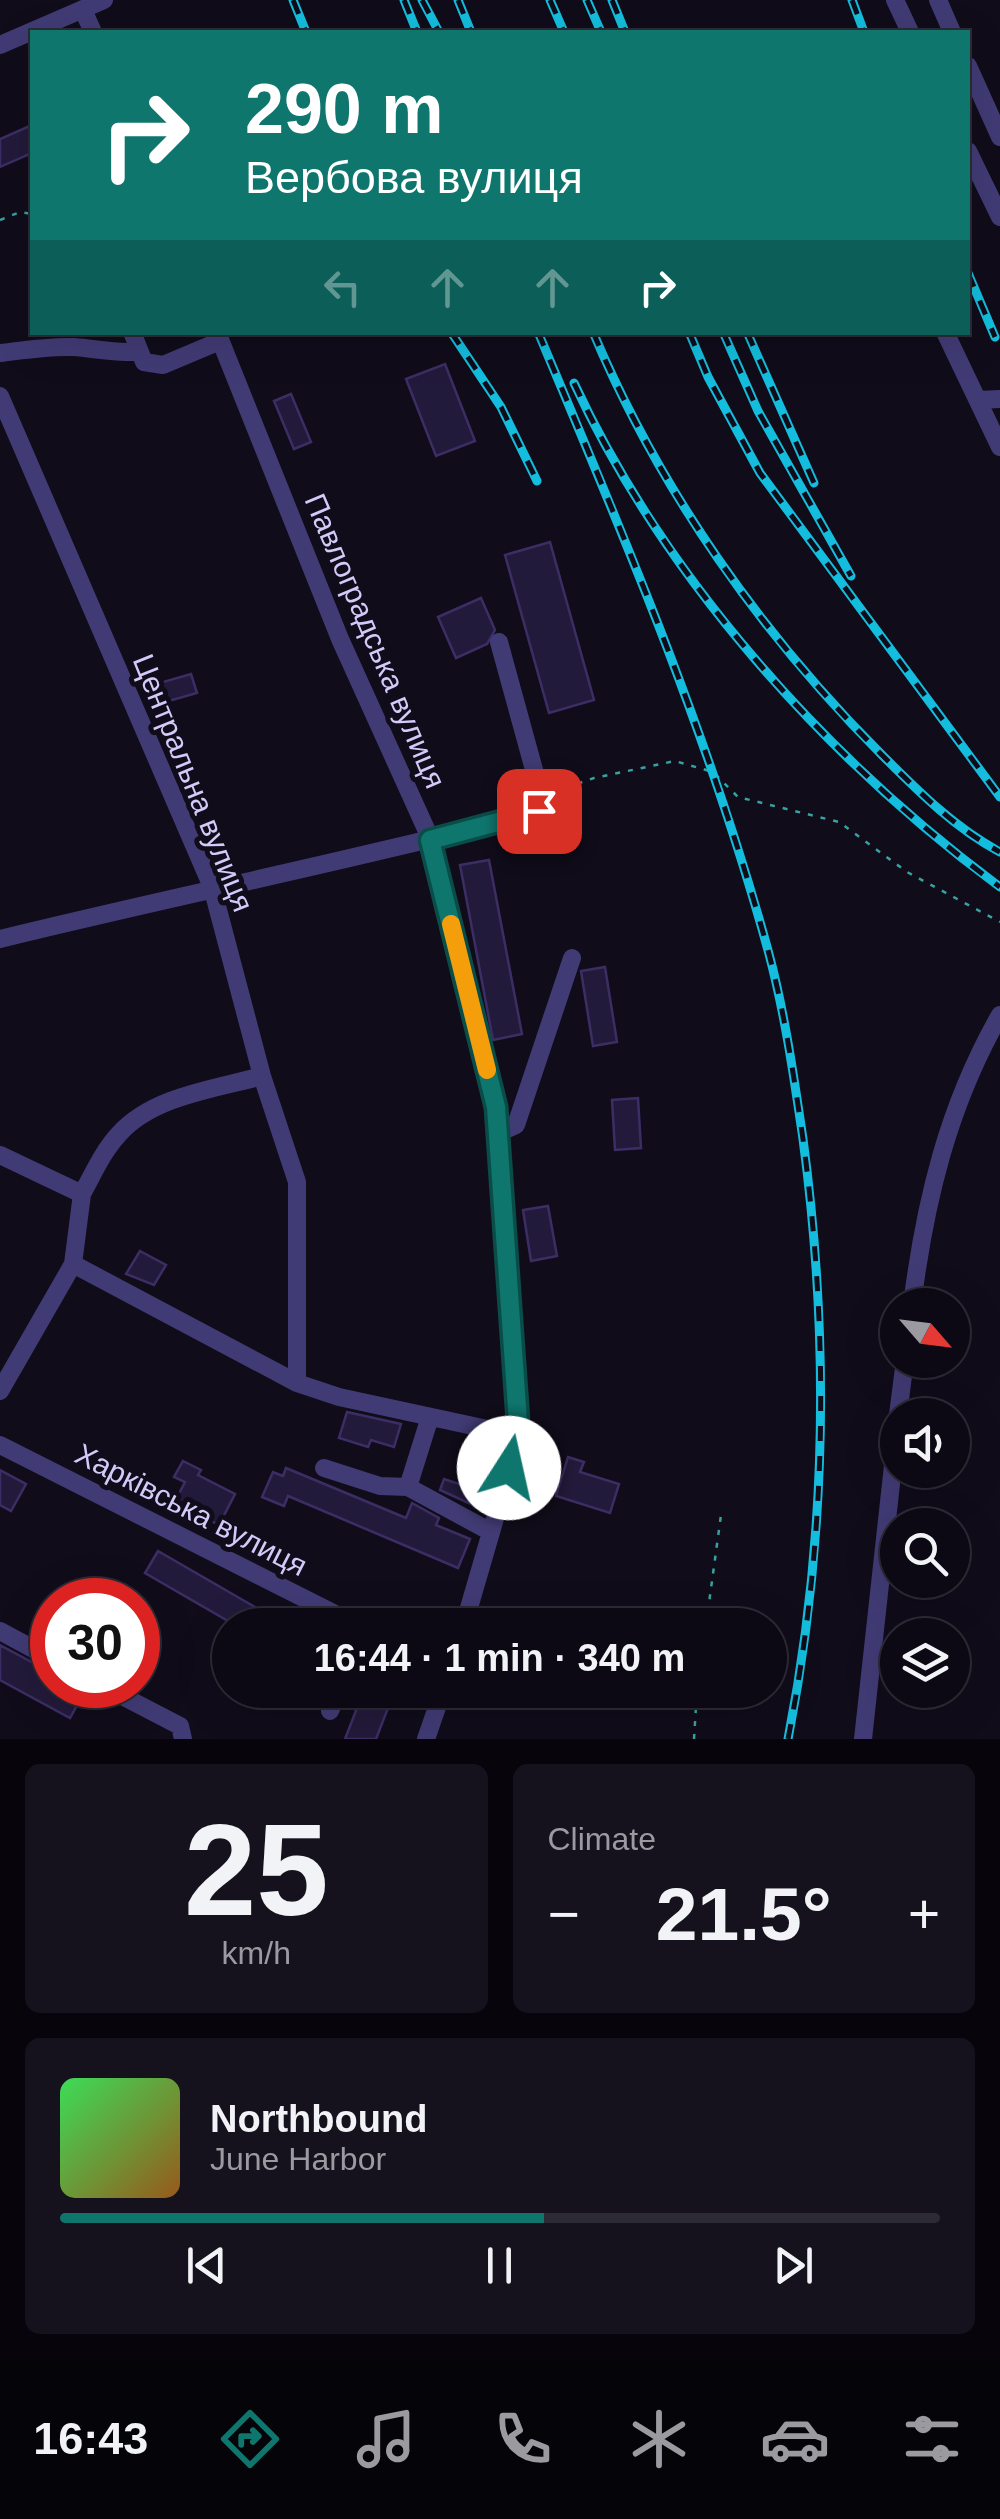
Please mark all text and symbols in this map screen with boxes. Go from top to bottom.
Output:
icon: right [80,70,210,200]
text: 290 m [245,70,443,148]
text: Вербова вулиця [245,152,583,203]
icon: left [315,260,370,315]
icon: ahead [420,260,475,315]
icon: ahead [525,260,580,315]
icon: right [630,260,685,315]
street label: Павлоградська вулиця [298,489,453,793]
street label: Центральна вулиця [127,649,260,916]
pin [497,769,582,854]
icon: arrive [512,784,567,839]
north arrow [880,1288,970,1378]
map controls [880,1288,970,1708]
button: sound [880,1398,970,1488]
position arrow [457,1416,561,1520]
street label: Харківська вулиця [70,1437,313,1582]
button: search [880,1508,970,1598]
speed limit sign: 30 [30,1578,160,1708]
button: layers [880,1618,970,1708]
text: 16:44 · 1 min · 340 m [314,1637,685,1679]
text: 25 [184,1797,329,1943]
text: Climate [548,1821,656,1857]
text: 21.5° [656,1872,832,1956]
text: − [548,1883,580,1945]
text: + [908,1883,940,1945]
text: km/h [222,1935,291,1971]
text: Northbound [210,2098,427,2140]
text: June Harbor [210,2141,386,2177]
icon: previous [179,2238,234,2293]
icon: pause [472,2238,527,2293]
icon: next [766,2238,821,2293]
icon: directions [215,2404,285,2474]
icon: music [351,2404,421,2474]
icon: phone [488,2404,558,2474]
icon: climate [624,2404,694,2474]
icon: car [760,2404,830,2474]
icon: filters [897,2404,967,2474]
text: 16:43 [33,2413,148,2464]

